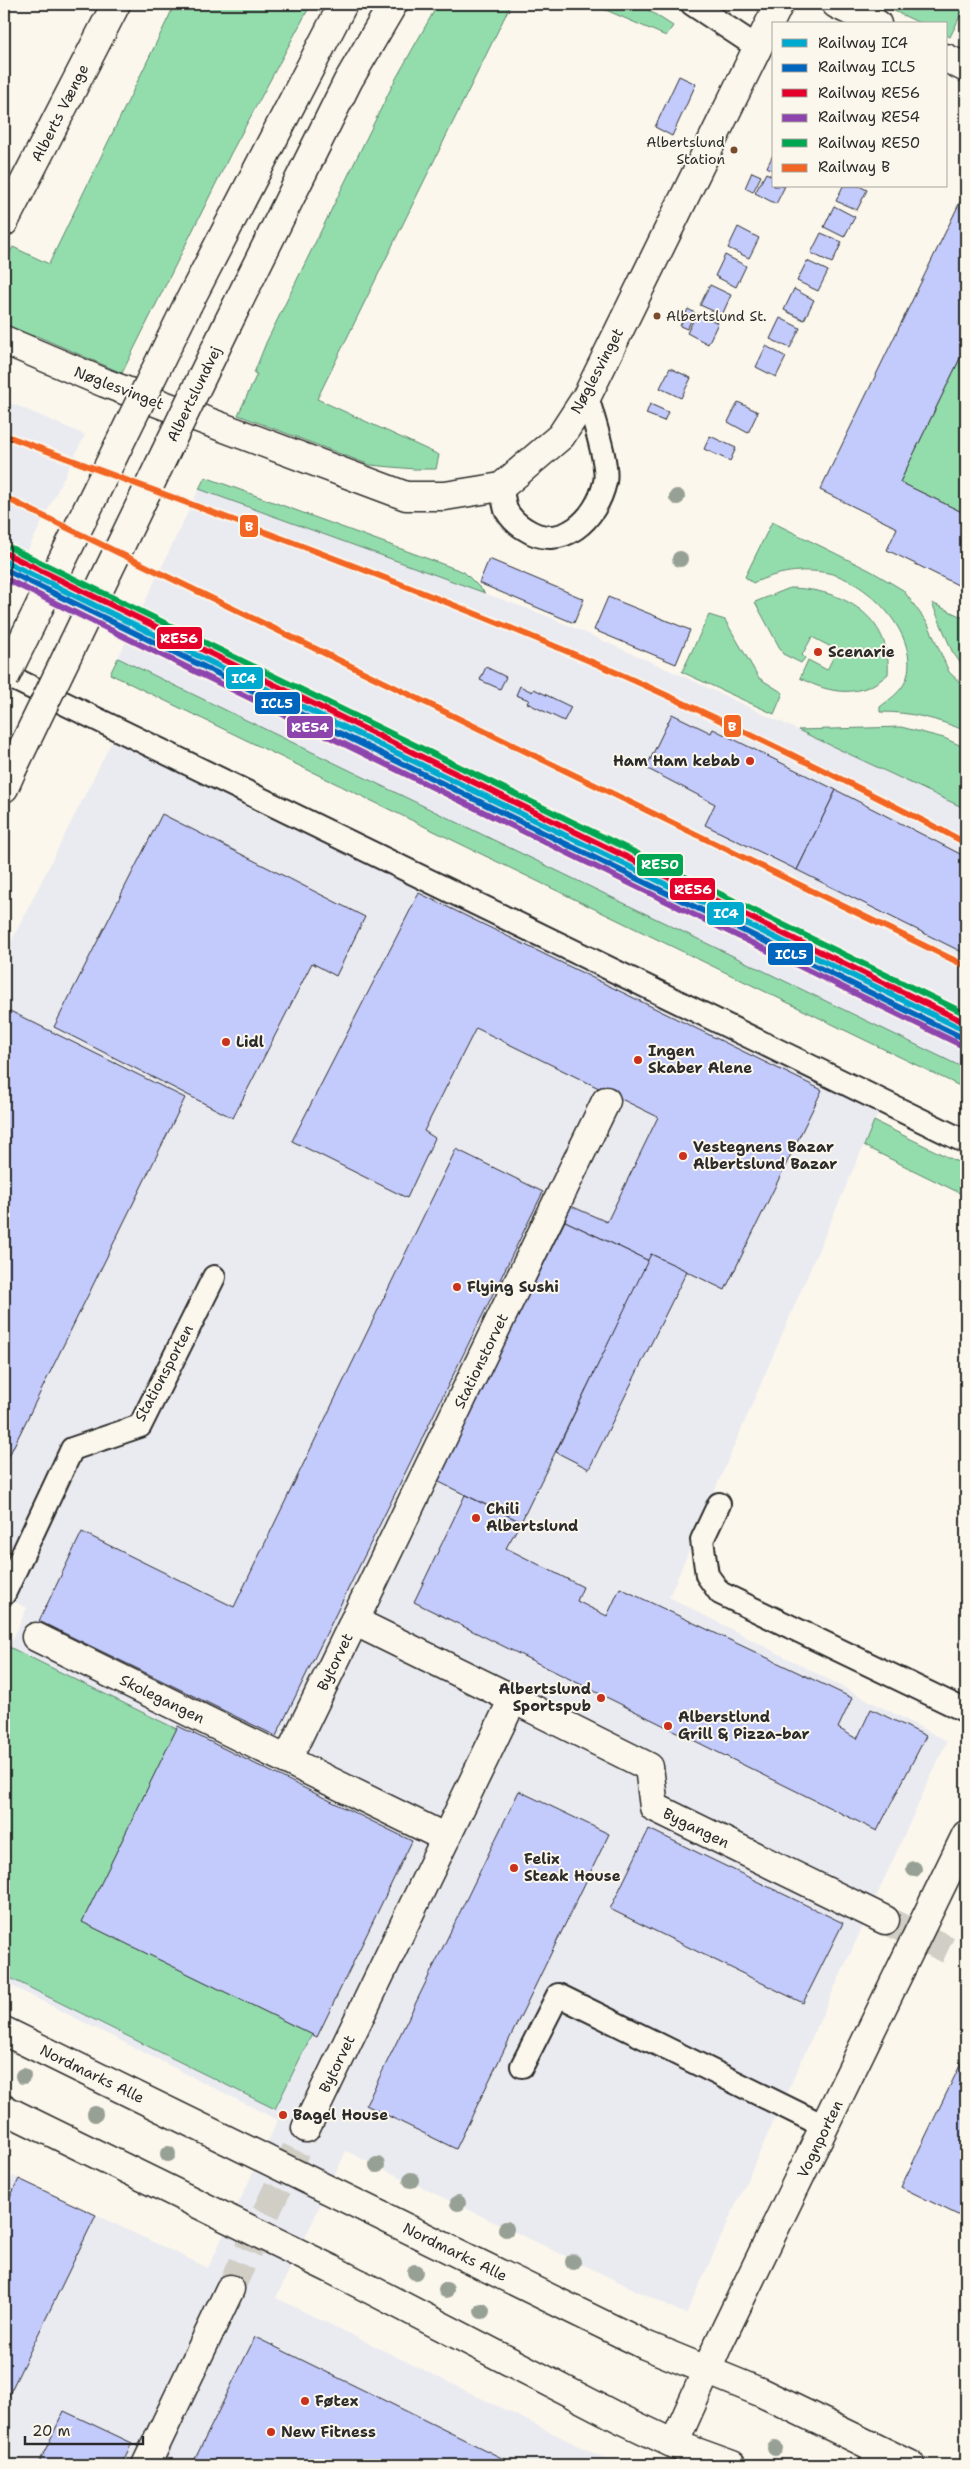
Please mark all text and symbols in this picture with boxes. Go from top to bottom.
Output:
legend [772,22,948,188]
text: Railway IC4 [818,33,908,53]
text: Railway ICL5 [818,57,915,77]
street label: Alberts Vænge [27,61,93,165]
text: Railway RE56 [818,83,920,103]
text: Railway RE54 [818,107,920,127]
place label: Albertslund Station [646,133,725,168]
text: Railway RE50 [818,133,920,153]
marker: Albertslund Station [729,145,739,155]
text: Railway B [818,157,890,177]
place label: Albertslund St. [666,307,767,325]
marker: Albertslund St. [652,311,662,321]
street label: Nøglesvinget [566,325,628,417]
street label: Albertslundvej [162,343,226,445]
street label: Nøglesvinget [71,362,167,414]
line badge: B [239,514,259,538]
text: B [245,517,254,535]
line badge: RE56 [156,626,203,650]
text: RE56 [160,629,198,647]
place label: Scenarie [828,642,895,662]
marker: Scenarie [812,646,824,658]
line badge: IC4 [225,666,264,690]
text: IC4 [231,669,257,687]
line badge: ICL5 [254,691,301,715]
text: ICL5 [261,694,293,712]
line badge: B [723,714,742,738]
line badge: RE54 [286,715,334,739]
text: B [728,717,737,735]
text: RE54 [291,718,329,736]
place label: Ham Ham kebab [613,751,740,771]
marker: Ham Ham kebab [744,755,756,767]
line badge: RE50 [636,853,684,877]
text: RE50 [641,855,679,873]
line badge: RE56 [669,877,716,901]
text: RE56 [674,880,712,898]
line badge: IC4 [706,901,745,926]
text: IC4 [713,904,739,922]
line badge: ICL5 [767,942,814,966]
text: ICL5 [775,945,807,963]
place label: Lidl [236,1032,264,1052]
marker: Lidl [220,1036,232,1048]
place label: Ingen Skaber Alene [648,1041,752,1078]
marker: Ingen Skaber Alene [632,1054,644,1066]
place label: Vestegnens Bazar Albertslund Bazar [693,1137,837,1174]
marker: Vestegnens Bazar Albertslund Bazar [677,1150,689,1162]
place label: Flying Sushi [467,1277,559,1297]
marker: Flying Sushi [451,1281,463,1293]
street label: Stationstorvet [449,1310,513,1412]
street label: Stationsporten [130,1321,198,1425]
place label: Chili Albertslund [486,1499,578,1536]
marker: Chili Albertslund [470,1512,482,1524]
street label: Bytorvet [312,1630,358,1694]
street label: Skolegangen [116,1670,208,1728]
place label: Albertslund Sportspub [499,1679,591,1716]
marker: Albertslund Sportspub [595,1692,607,1704]
place label: Alberstlund Grill & Pizza-bar [678,1707,810,1744]
marker: Alberstlund Grill & Pizza-bar [662,1720,674,1732]
street label: Bygangen [659,1803,733,1853]
place label: Felix Steak House [524,1849,621,1886]
marker: Felix Steak House [508,1862,520,1874]
street label: Bytorvet [314,2032,360,2096]
street label: Nordmarks Alle [36,2040,148,2108]
street label: Vognporten [793,2097,847,2181]
place label: Bagel House [293,2105,388,2125]
marker: Bagel House [277,2109,289,2121]
street label: Nordmarks Alle [399,2218,511,2286]
place label: Føtex [315,2391,359,2411]
marker: Føtex [299,2395,311,2407]
scale bar [25,2414,142,2446]
text: 20 m [32,2421,71,2441]
place label: New Fitness [281,2422,376,2442]
marker: New Fitness [265,2426,277,2438]

